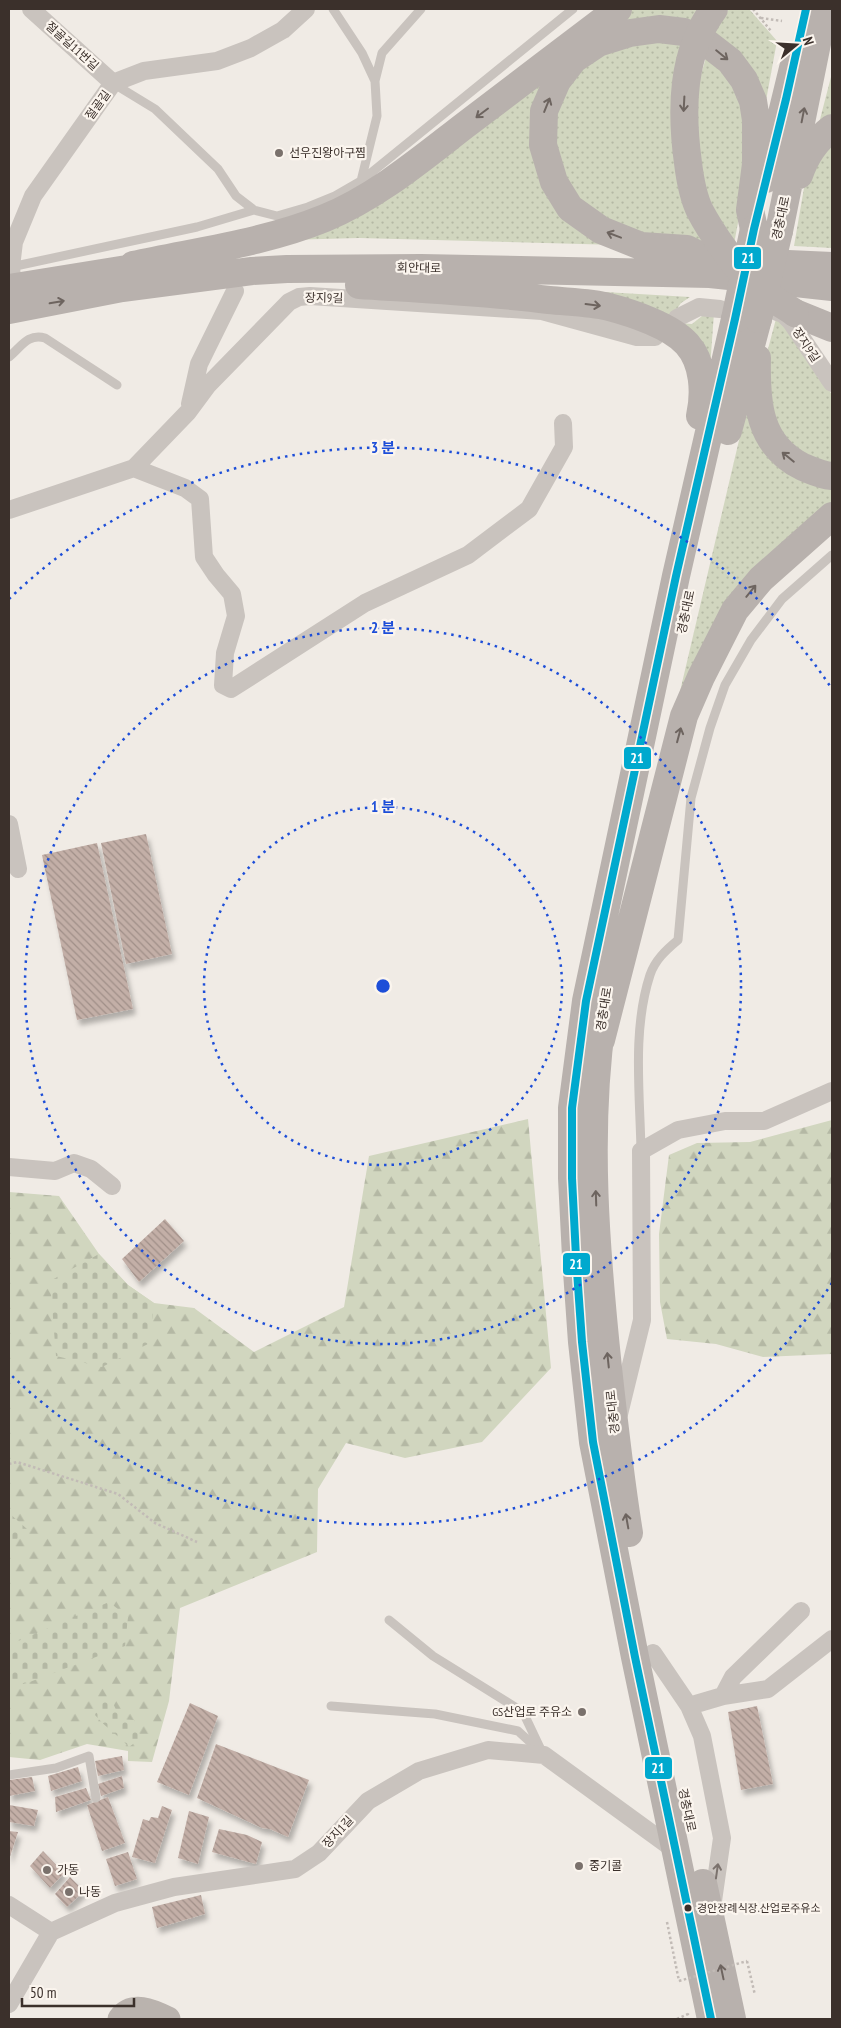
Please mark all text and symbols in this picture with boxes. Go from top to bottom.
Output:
street label: 절골길11번길 [43,18,102,73]
north arrow [771,20,821,70]
text: N [799,35,818,47]
one-way arrow [715,50,728,61]
street label: 절골길 [82,87,113,123]
one-way arrow [680,96,689,112]
one-way arrow [543,98,552,113]
one-way arrow [476,107,489,118]
one-way arrow [798,107,808,123]
place label: 선우진왕아구찜 [289,145,366,160]
marker: 선우진왕아구찜 [273,147,285,159]
street label: 경충대로 [769,195,792,241]
one-way arrow [607,230,622,239]
line badge: 21 [733,246,762,270]
text: 21 [741,249,755,267]
street label: 회안대로 [397,260,441,275]
street label: 장지9길 [305,290,343,305]
one-way arrow [48,296,64,306]
one-way arrow [585,300,601,310]
street label: 장지9길 [789,325,823,365]
text: 3 분 [371,438,395,457]
one-way arrow [782,452,795,463]
one-way arrow [746,585,757,598]
street label: 경충대로 [674,589,697,635]
text: 2 분 [371,618,395,637]
one-way arrow [674,728,684,744]
line badge: 21 [623,746,652,770]
text: 21 [630,749,644,767]
text: 1 분 [371,797,395,816]
centre of rings [374,977,392,995]
street label: 경충대로 [593,986,614,1032]
one-way arrow [591,1190,600,1206]
line badge: 21 [562,1252,591,1276]
text: 21 [569,1255,583,1273]
one-way arrow [603,1352,612,1368]
street label: 경충대로 [603,1389,622,1435]
one-way arrow [622,1514,632,1530]
place label: GS산업로 주유소 [492,1704,572,1719]
marker: GS산업로 주유소 [576,1706,588,1718]
line badge: 21 [644,1756,673,1780]
text: 21 [651,1759,665,1777]
street label: 경충대로 [676,1787,699,1833]
street label: 장지1길 [319,1812,356,1851]
place label: 중기콜 [589,1858,622,1873]
marker: 중기콜 [573,1860,585,1872]
place label: 가동 [57,1862,79,1877]
one-way arrow [712,1863,722,1879]
marker: 가동 [41,1864,53,1876]
place label: 나동 [79,1884,101,1899]
marker: 나동 [63,1886,75,1898]
place label: 경안장례식장.산업로주유소 [697,1901,820,1915]
marker: 경안장례식장.산업로주유소 [683,1903,693,1913]
one-way arrow [716,1964,726,1980]
scale bar [22,1976,135,2008]
text: 50 m [30,1983,56,2002]

